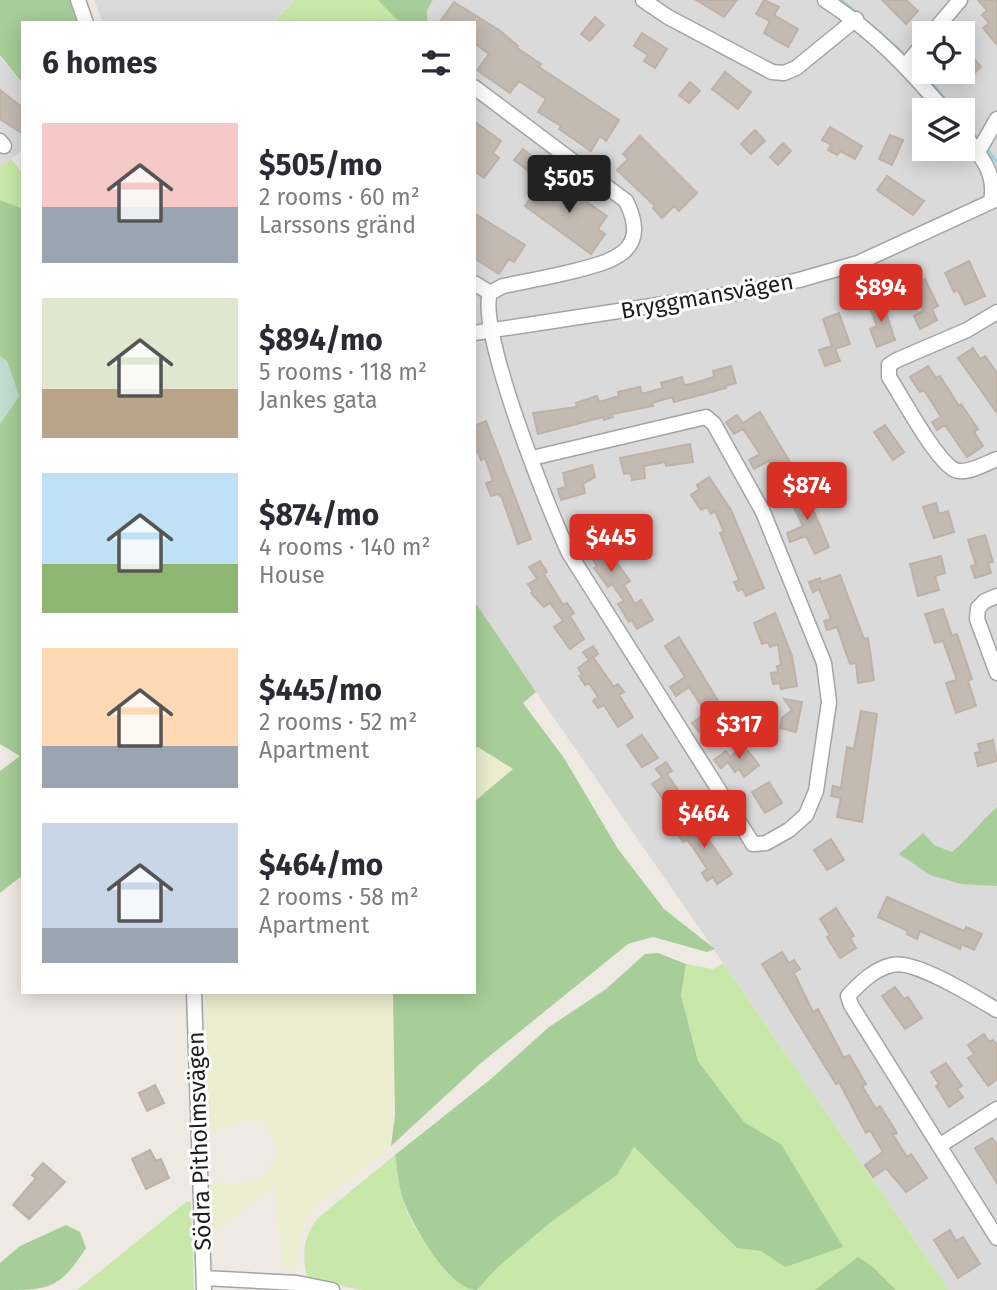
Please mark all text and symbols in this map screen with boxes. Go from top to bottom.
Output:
map controls [912,21,975,161]
button: locate [912,21,975,84]
icon: filters [417,44,455,82]
text: 6 homes [42,45,157,81]
button: layers [912,98,975,161]
text: $505/mo [259,147,382,183]
icon: home [98,151,182,235]
pin: $505 [528,156,610,215]
text: $505 [544,164,594,192]
text: 2 rooms · 60 m² [259,183,420,211]
text: Larssons gränd [259,211,416,239]
pin: $894 [840,264,922,324]
street label: Bryggmansvägen [618,267,796,325]
text: $894 [855,273,907,301]
text: $894/mo [259,322,383,358]
icon: home [98,326,182,410]
text: 5 rooms · 118 m² [259,358,427,386]
text: Jankes gata [259,386,378,414]
pin: $874 [766,462,848,522]
text: $874 [783,471,831,499]
text: $874/mo [259,497,379,533]
icon: home [98,501,182,585]
pin: $445 [570,514,652,574]
text: $445 [586,523,636,551]
text: 4 rooms · 140 m² [259,533,430,561]
text: House [259,561,325,589]
text: $445/mo [259,672,382,708]
icon: home [98,676,182,760]
pin: $317 [698,702,780,761]
text: 2 rooms · 52 m² [259,708,417,736]
text: $317 [716,710,762,738]
text: Apartment [259,736,369,764]
pin: $464 [663,790,745,850]
text: $464 [678,799,730,827]
text: $464/mo [259,847,383,883]
icon: home [98,851,182,935]
text: 2 rooms · 58 m² [259,883,419,911]
text: Apartment [259,911,369,939]
street label: Södra Pitholmsvägen [181,1031,217,1251]

